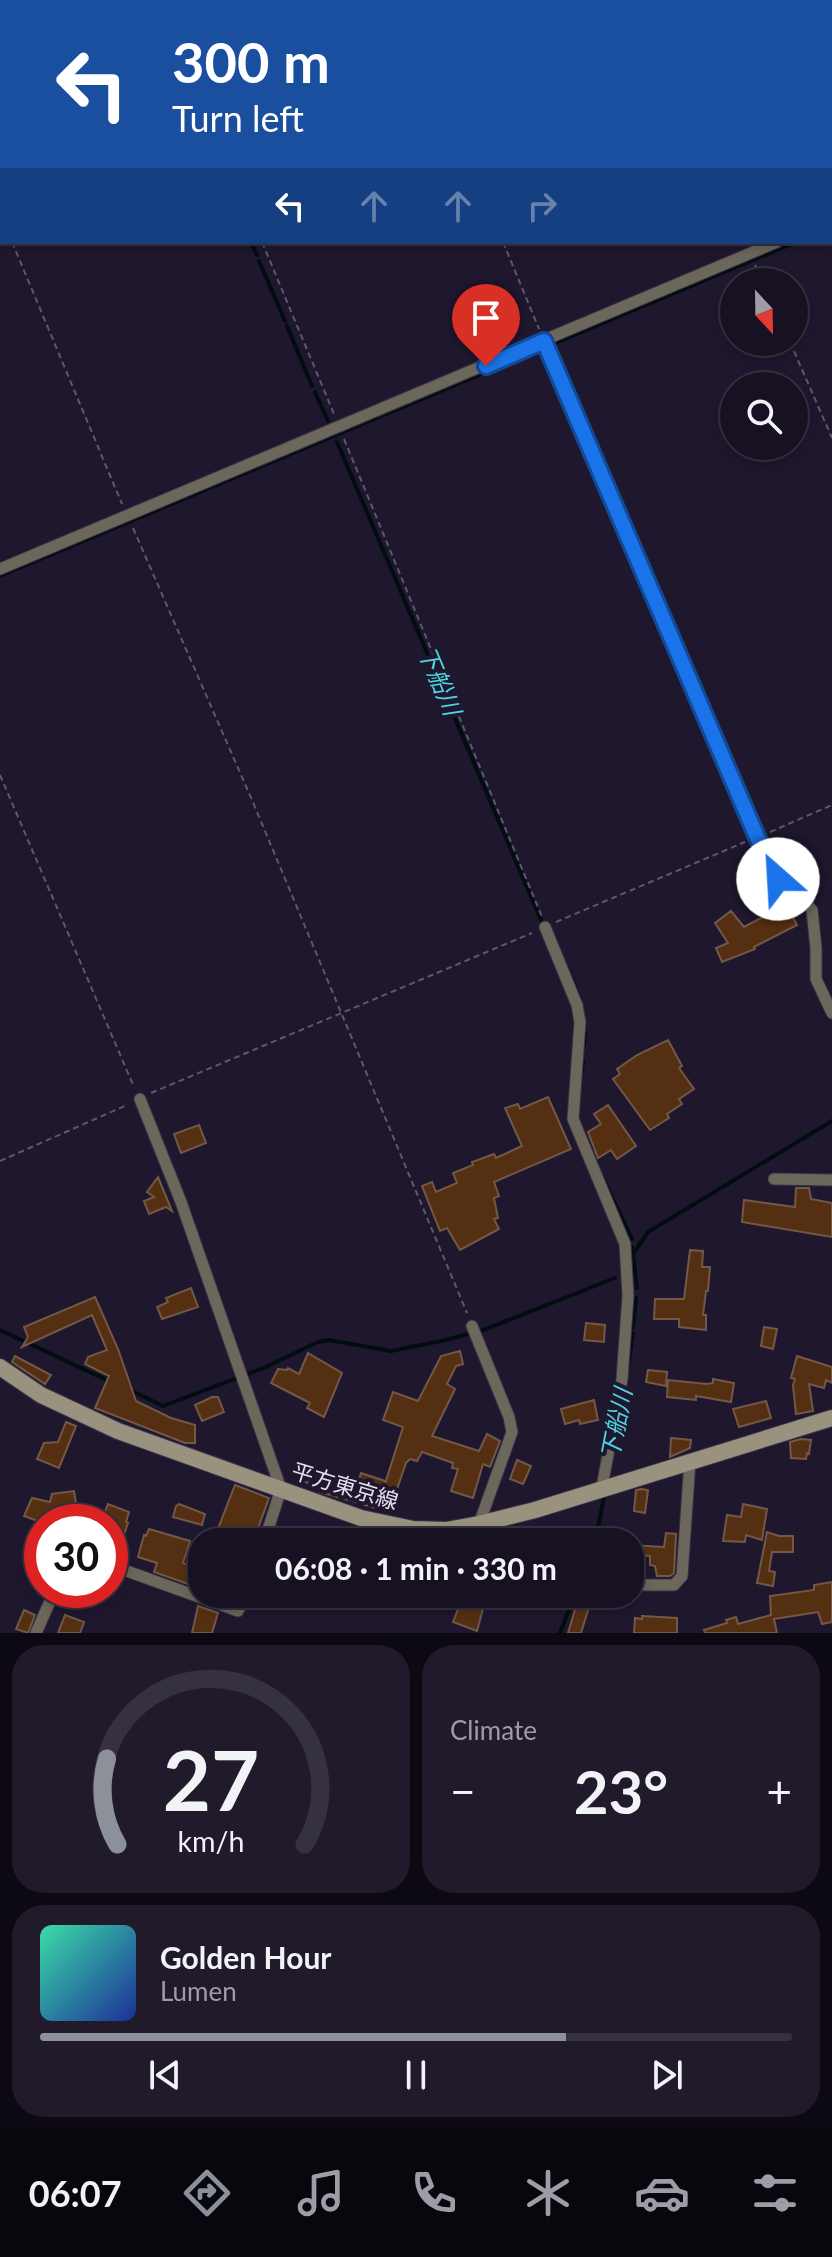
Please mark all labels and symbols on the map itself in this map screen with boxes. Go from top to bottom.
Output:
north arrow [720,268,808,356]
pin [452,284,520,366]
water label: 下船川 [413,642,469,722]
position arrow [736,837,820,921]
water label: 下船川 [594,1383,637,1462]
street label: 平方東京線 [289,1457,402,1515]
speed limit sign: 30 [24,1504,128,1608]

